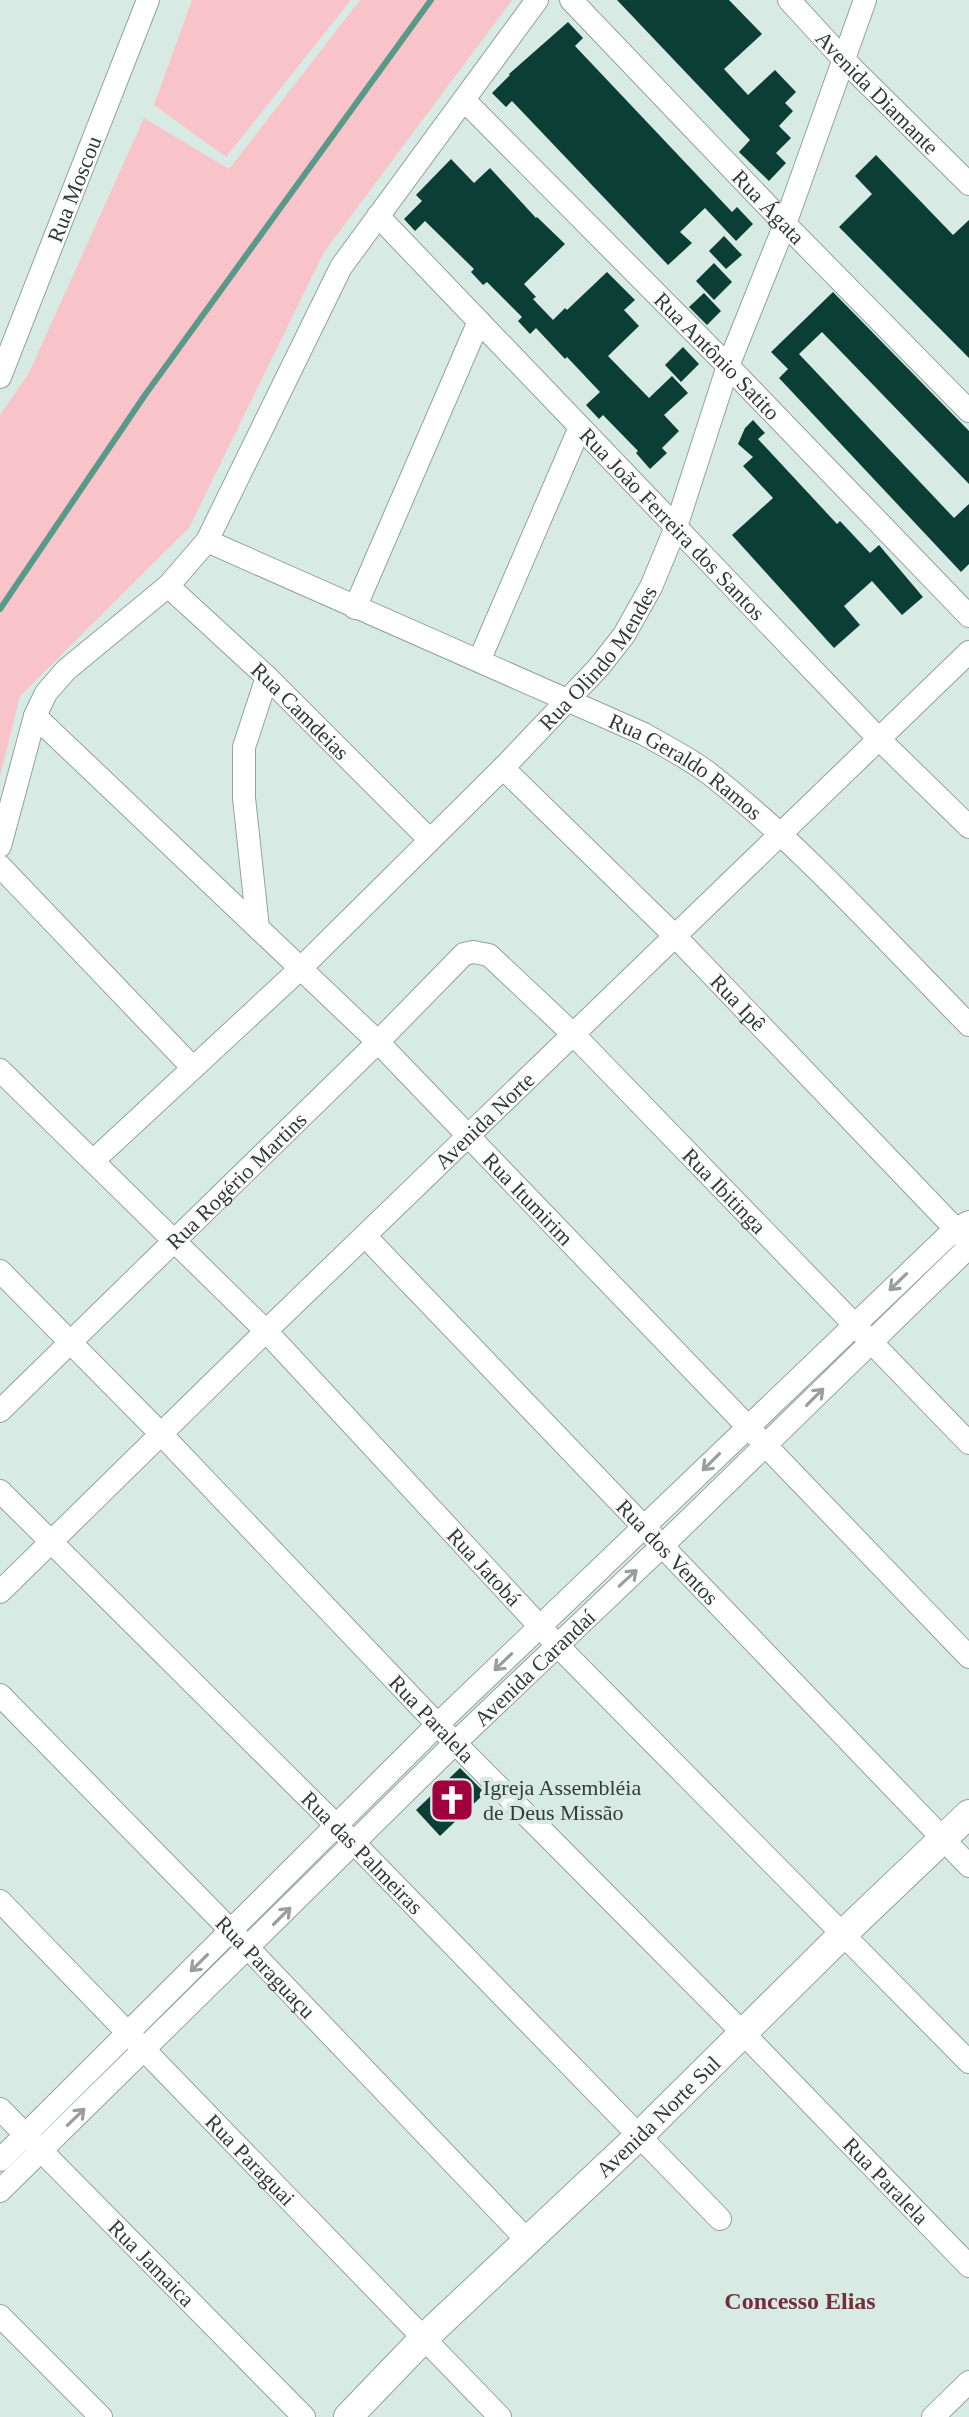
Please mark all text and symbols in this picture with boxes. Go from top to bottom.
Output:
street label: Avenida Diamante [811,25,944,159]
street label: Rua Moscou [42,132,106,246]
street label: Rua Ágata [727,164,810,249]
street label: Rua Antônio Satito [649,287,785,425]
street label: Rua João Ferreira dos Santos [575,422,770,625]
street label: Rua Olindo Mendes [533,581,662,735]
street label: Rua Camdeias [247,657,355,765]
street label: Rua Geraldo Ramos [605,708,767,825]
street label: Rua Ipê [705,969,771,1036]
street label: Avenida Norte [429,1067,539,1174]
street label: Rua Rogério Martins [161,1107,311,1254]
street label: Rua Ibitinga [678,1143,772,1239]
street label: Rua Itumirim [478,1147,579,1250]
one-way arrow [889,1273,909,1291]
one-way arrow [805,1388,824,1407]
one-way arrow [701,1453,721,1472]
street label: Rua dos Ventos [611,1494,724,1610]
street label: Rua Jatobá [442,1523,527,1611]
one-way arrow [618,1569,637,1588]
street label: Avenida Carandaí [469,1604,600,1731]
one-way arrow [494,1652,513,1671]
street label: Rua Paralela [384,1670,480,1768]
place label: Igreja Assembléia de Deus Missão [483,1775,641,1825]
church icon: Igreja Assembléia de Deus Missão [428,1776,476,1824]
street label: Rua das Palmeiras [297,1786,429,1919]
one-way arrow [272,1906,291,1926]
street label: Rua Paraguaçu [211,1910,321,2023]
one-way arrow [190,1953,209,1972]
street label: Avenida Norte Sul [591,2050,725,2182]
one-way arrow [66,2108,86,2127]
street label: Rua Paraguai [201,2108,301,2211]
street label: Rua Paralela [838,2132,934,2230]
street label: Rua Jamaica [104,2214,200,2311]
district label: Concesso Elias [724,2288,876,2314]

